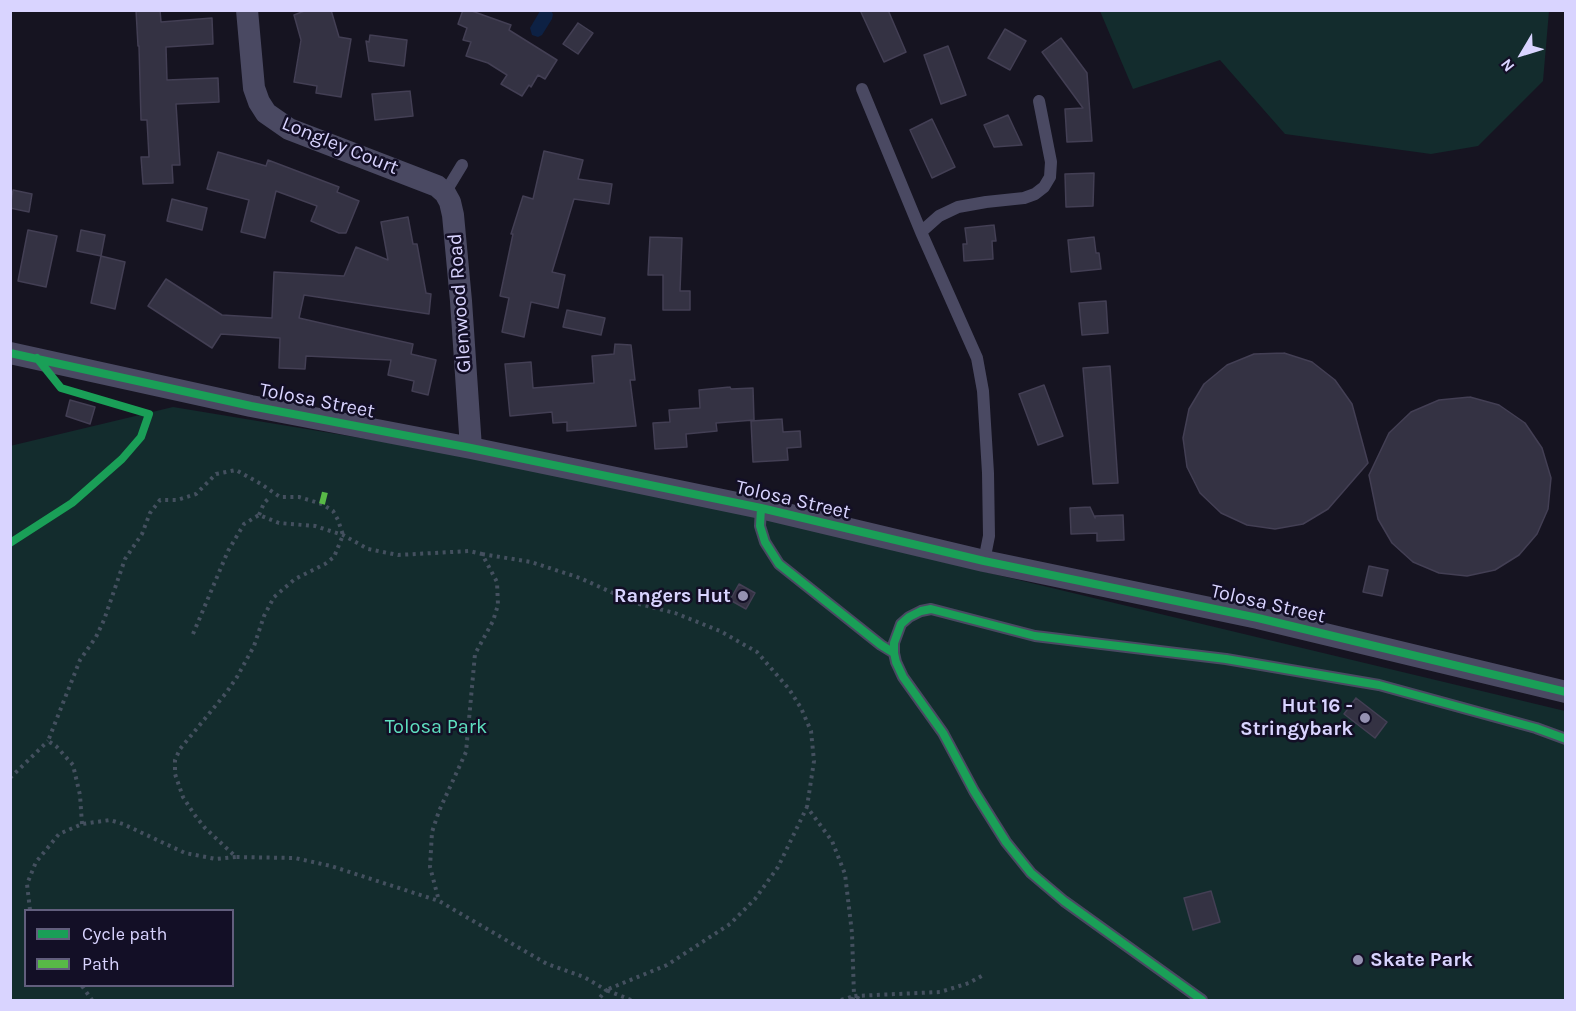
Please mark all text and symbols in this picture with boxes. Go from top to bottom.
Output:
north arrow [1492,24,1552,84]
text: N [1496,55,1518,76]
street label: Longley Court [278,112,402,180]
street label: Glenwood Road [443,232,477,374]
street label: Tolosa Street [257,378,377,424]
street label: Tolosa Street [733,475,853,525]
street label: Tolosa Street [1208,579,1328,629]
place label: Rangers Hut [614,584,731,608]
marker: Rangers Hut [736,589,750,603]
place label: Hut 16 - Stringybark [1240,694,1353,741]
marker: Hut 16 - Stringybark [1358,711,1372,725]
park label: Tolosa Park [385,715,487,739]
legend [24,909,234,987]
text: Cycle path [82,923,167,945]
place label: Skate Park [1370,948,1473,972]
text: Path [82,953,120,975]
marker: Skate Park [1351,953,1365,967]

